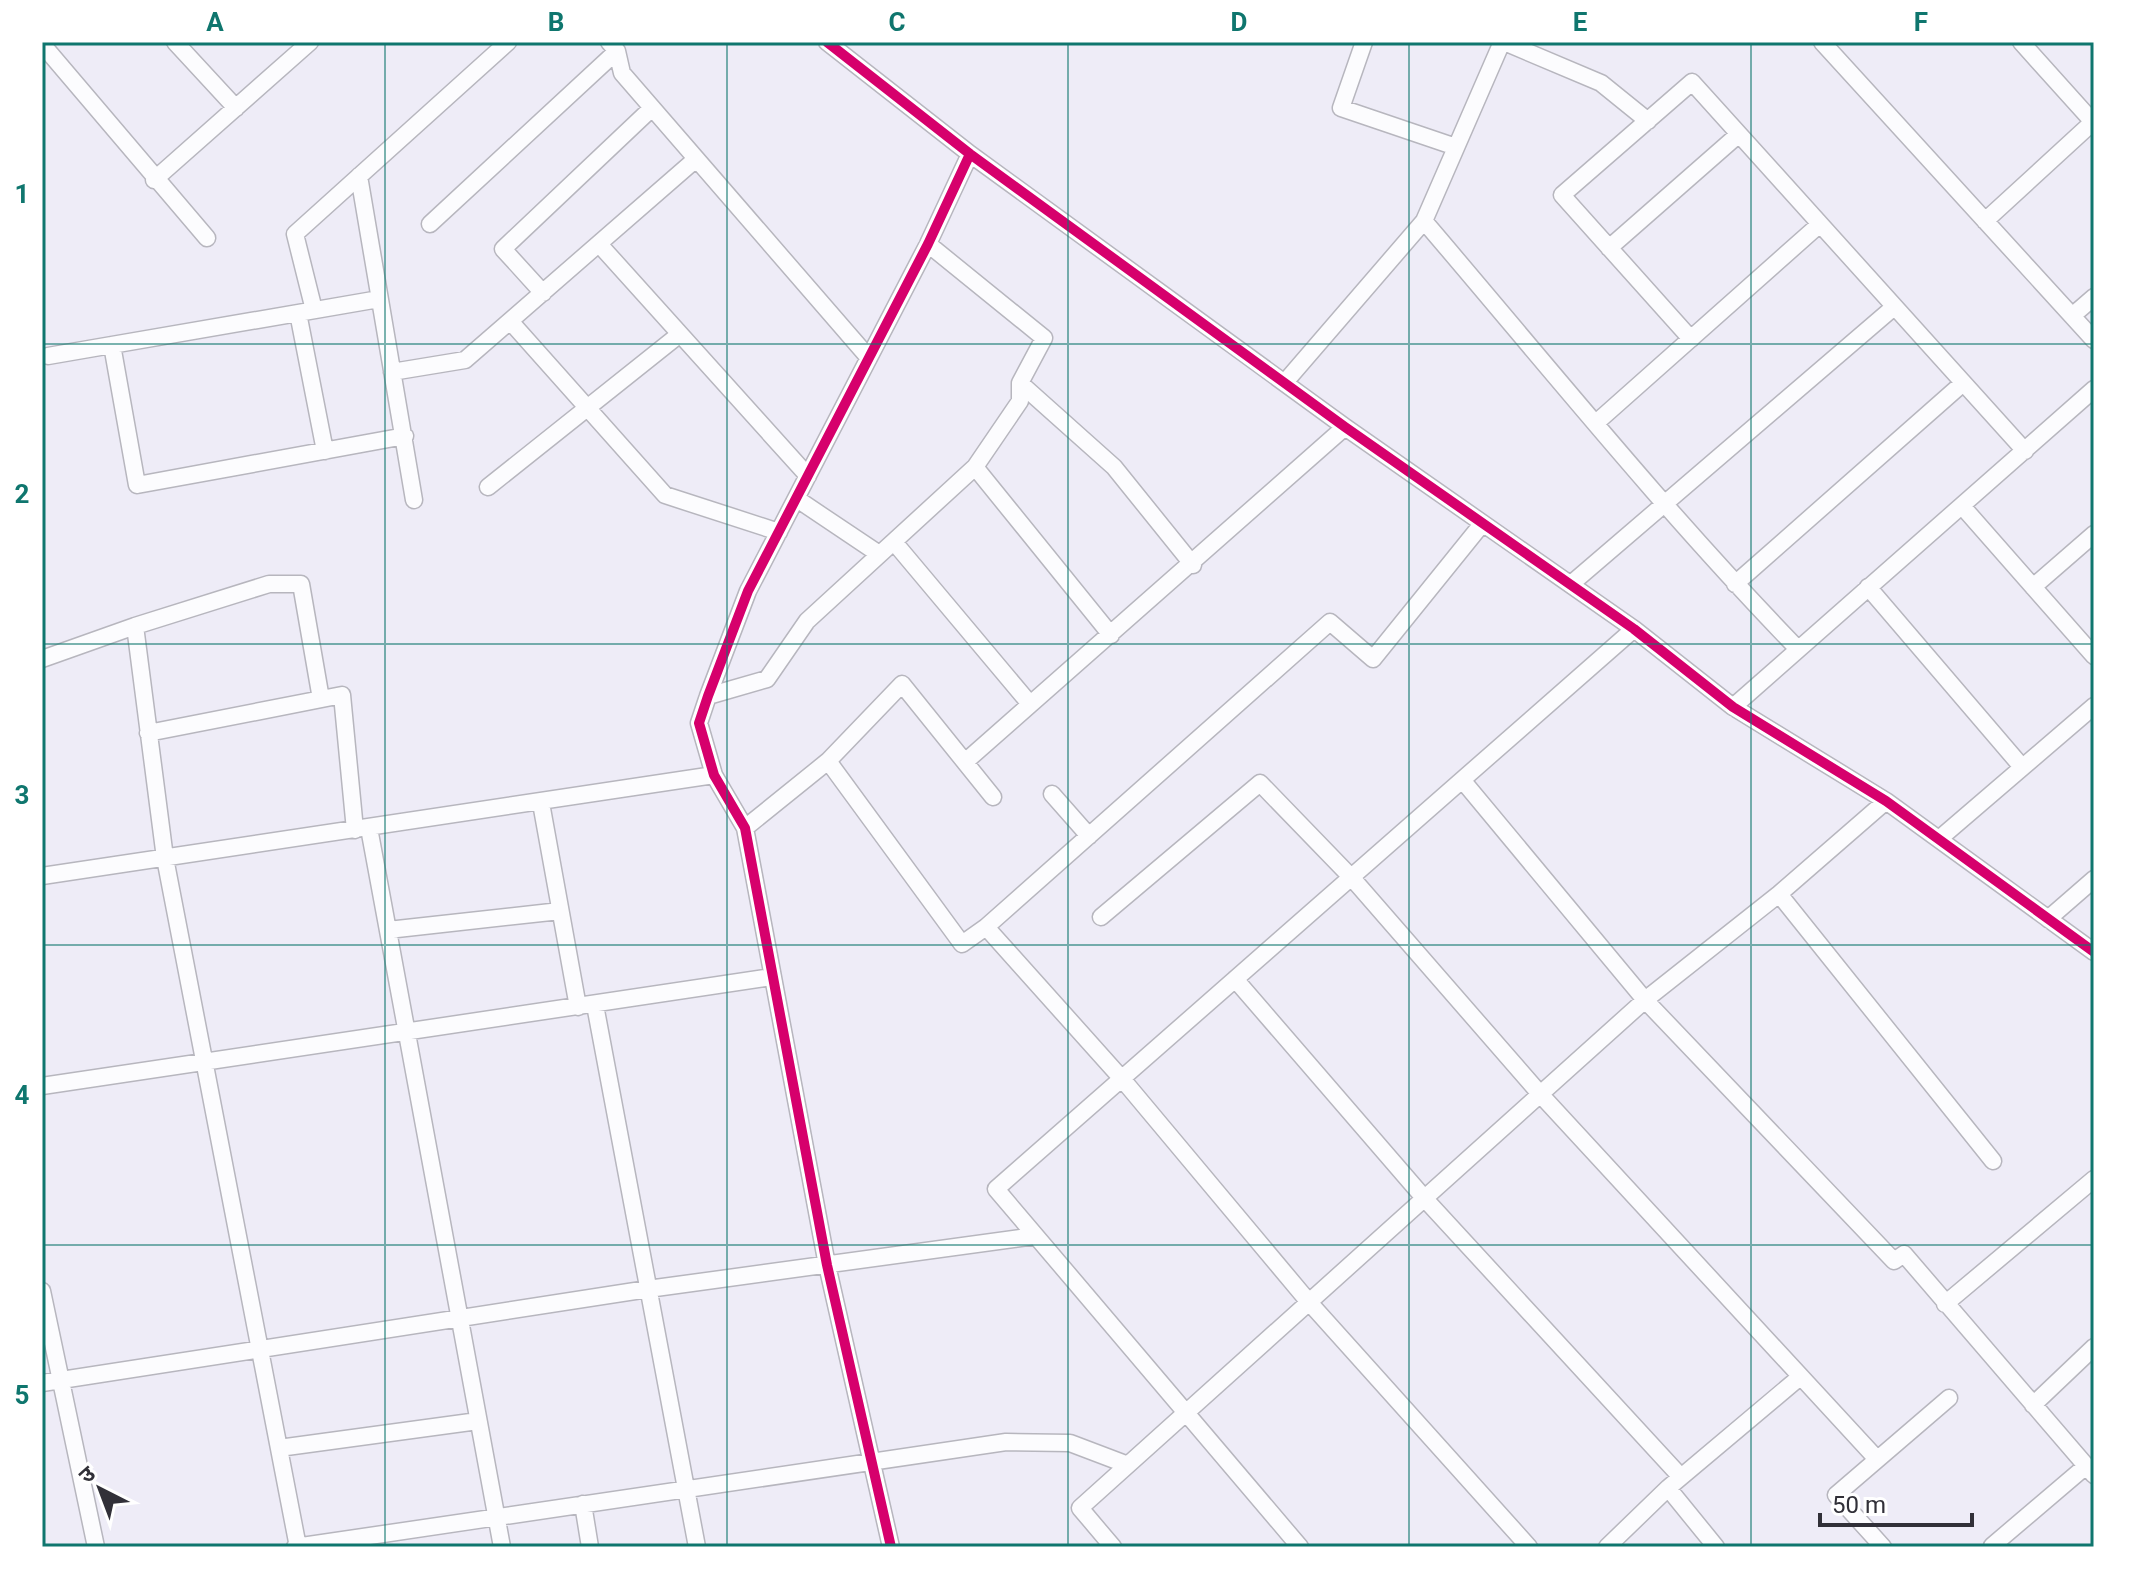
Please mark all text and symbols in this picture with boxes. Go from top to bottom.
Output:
text: A [206,7,224,37]
text: B [548,7,564,37]
text: C [888,7,906,37]
text: D [1231,7,1247,37]
text: E [1573,7,1588,37]
text: F [1914,7,1928,37]
text: 1 [15,179,29,209]
text: 2 [15,479,29,509]
text: 3 [15,780,29,810]
text: 4 [15,1080,30,1110]
text: 5 [15,1380,29,1410]
north arrow [60,1449,140,1529]
text: उ [74,1460,101,1488]
scale bar [1820,1477,1972,1527]
text: 50 m [1832,1491,1886,1519]

